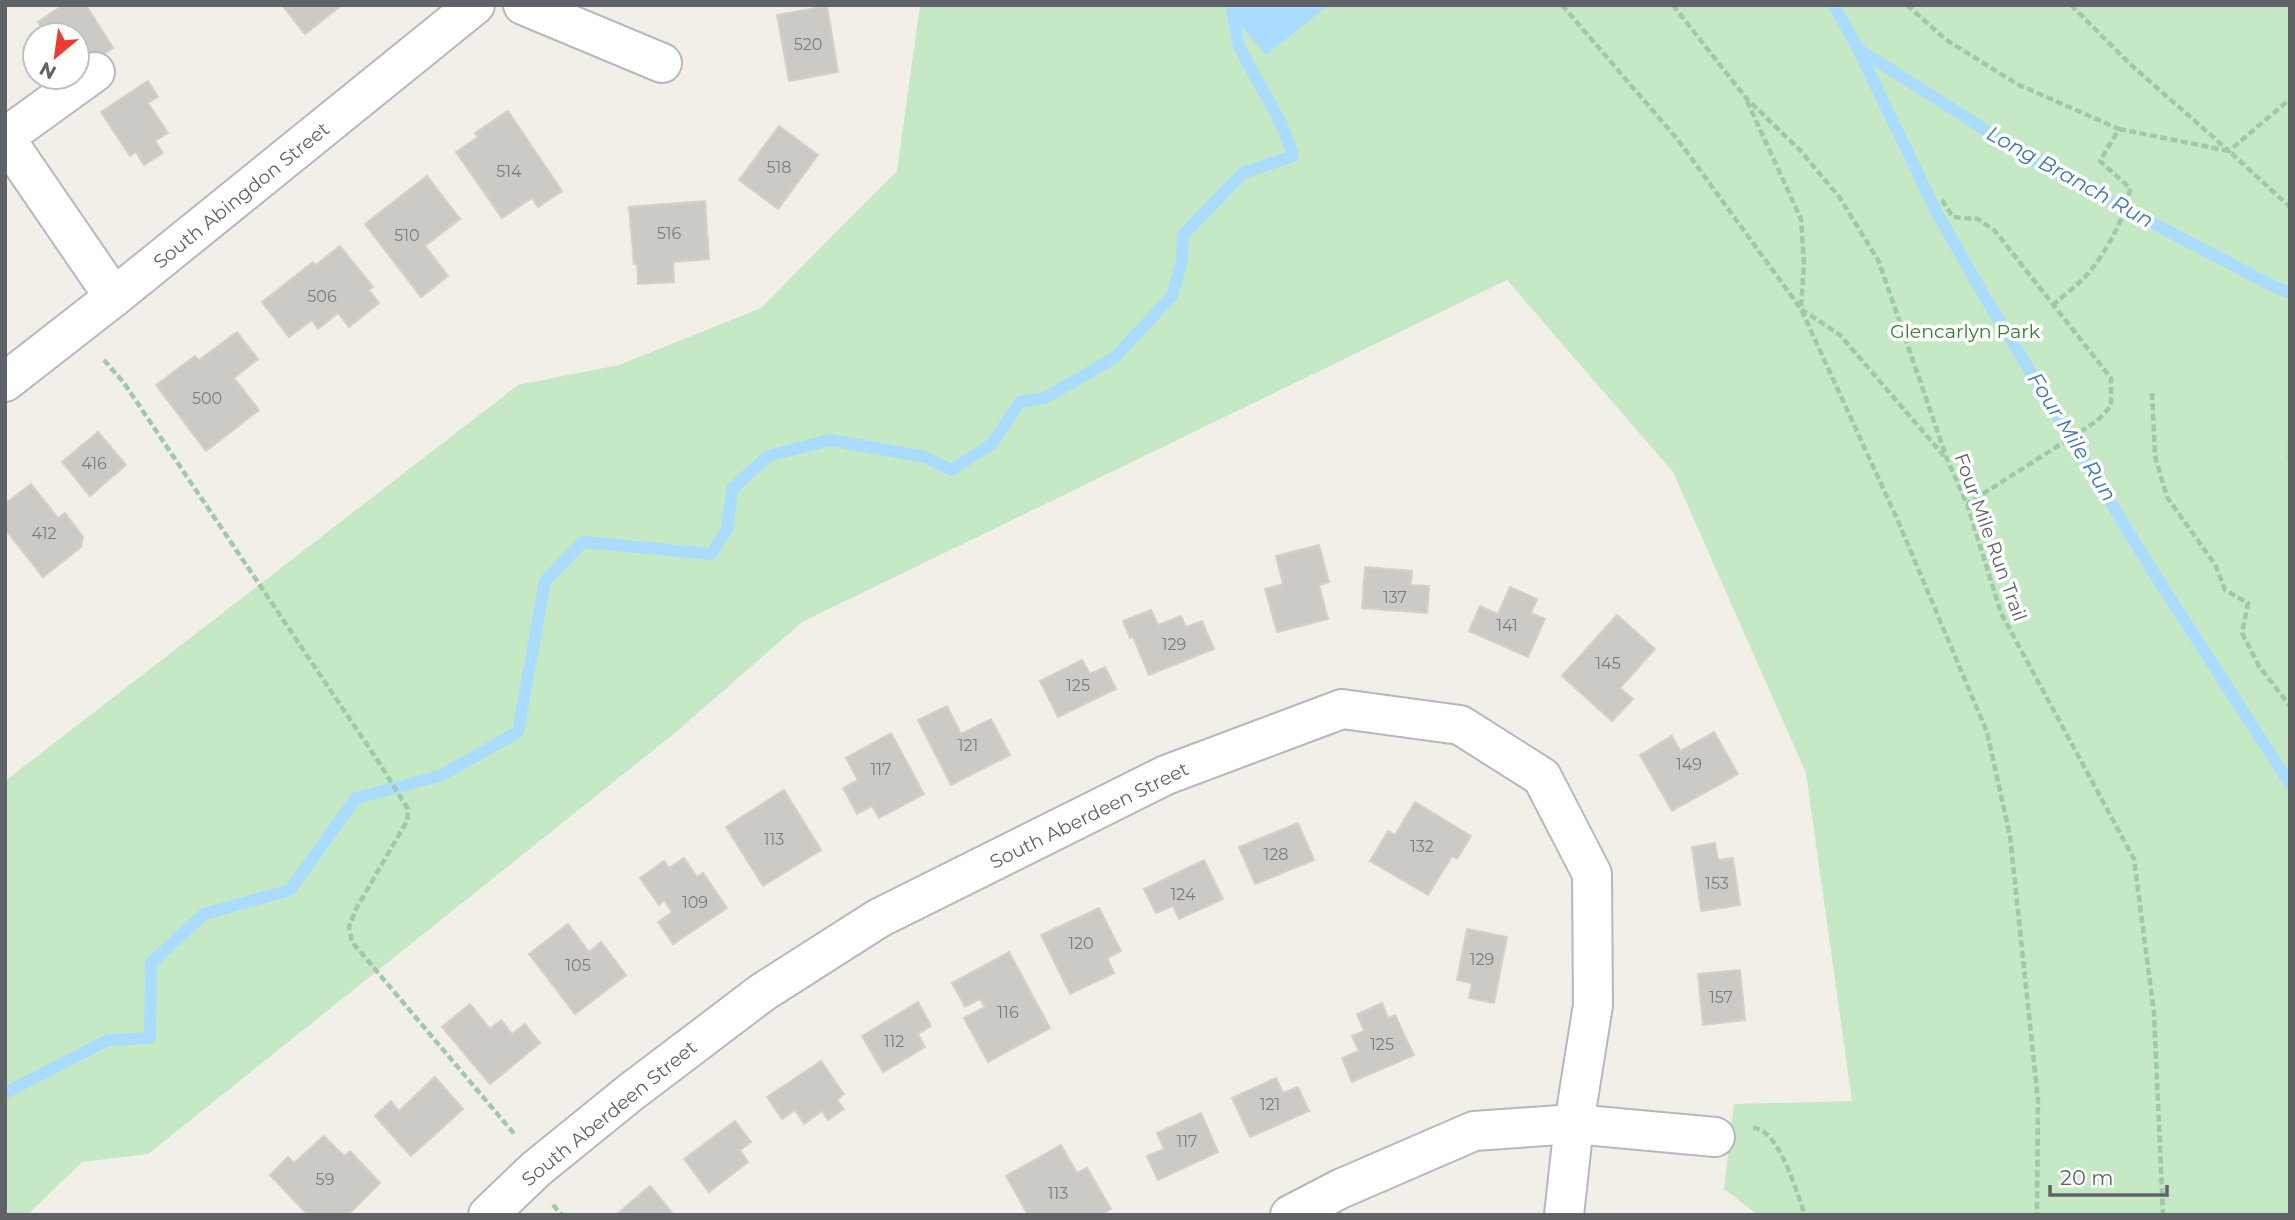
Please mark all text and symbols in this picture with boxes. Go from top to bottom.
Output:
north arrow [21,21,91,91]
house number: 520 [794,35,822,54]
text: N [36,57,60,84]
street label: South Abingdon Street [149,117,334,273]
water label: Long Branch Run [1983,120,2158,233]
house number: 518 [766,158,792,177]
house number: 514 [496,162,522,181]
house number: 516 [657,224,682,243]
house number: 510 [394,226,420,245]
house number: 506 [307,287,337,306]
park label: Glencarlyn Park [1890,320,2041,343]
water label: Four Mile Run [2023,368,2122,506]
house number: 500 [192,389,222,408]
street label: Four Mile Run Trail [1949,450,2032,624]
house number: 416 [81,454,107,473]
house number: 412 [31,524,57,543]
house number: 137 [1383,588,1407,607]
house number: 141 [1496,616,1518,635]
house number: 129 [1162,635,1186,654]
house number: 145 [1595,654,1621,673]
house number: 125 [1066,676,1090,695]
house number: 121 [958,736,978,755]
house number: 149 [1676,755,1702,774]
street label: South Aberdeen Street [986,757,1193,874]
house number: 117 [871,760,891,779]
house number: 113 [764,830,784,849]
house number: 132 [1410,837,1434,856]
house number: 128 [1263,845,1289,864]
house number: 153 [1705,874,1729,893]
house number: 124 [1170,885,1196,904]
house number: 109 [682,893,708,912]
house number: 120 [1068,934,1094,953]
house number: 129 [1470,950,1494,969]
house number: 105 [565,956,591,975]
house number: 157 [1709,988,1733,1007]
house number: 116 [997,1003,1019,1022]
house number: 112 [884,1032,904,1051]
house number: 125 [1370,1035,1394,1054]
street label: South Aberdeen Street [517,1036,702,1191]
house number: 121 [1260,1095,1280,1114]
house number: 117 [1177,1132,1197,1151]
scale bar [2050,1154,2167,1198]
text: 20 m [2060,1165,2114,1190]
house number: 59 [316,1170,334,1189]
house number: 113 [1048,1184,1068,1203]

